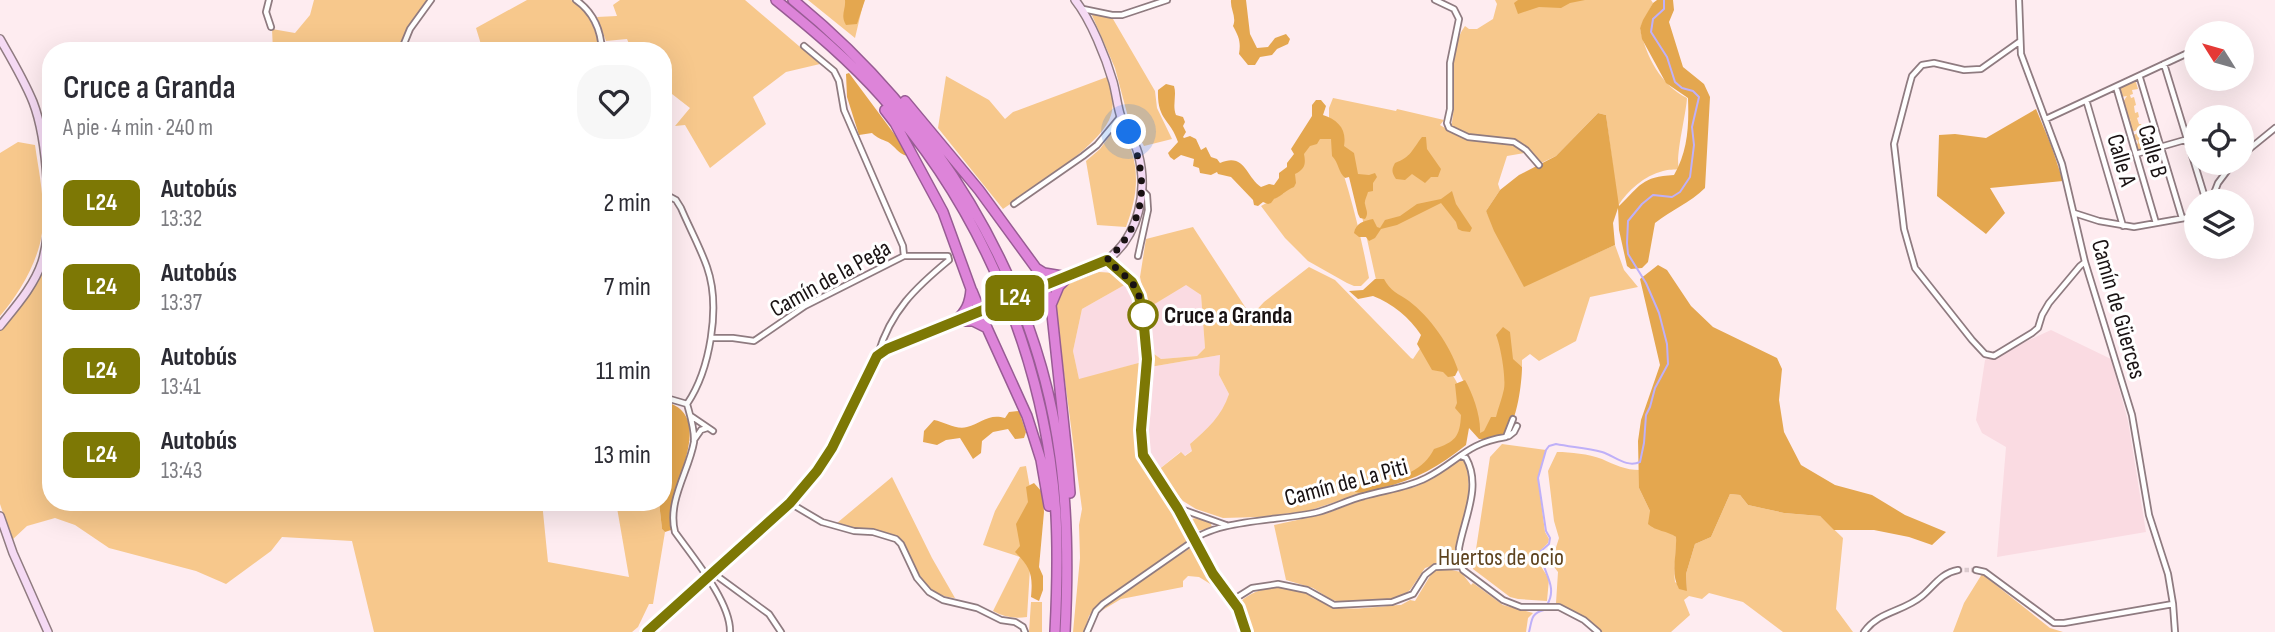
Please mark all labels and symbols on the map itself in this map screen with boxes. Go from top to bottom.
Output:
north arrow [2184,21,2254,91]
your location [1111,114,1146,149]
street label: Calle B [2131,121,2174,181]
street label: Calle A [2100,131,2143,190]
street label: Camín de la Pega [765,233,896,324]
street label: Camín de Güerces [2085,236,2152,382]
line badge: L24 [975,275,1055,321]
marker: Cruce a Granda [1128,300,1158,330]
place label: Cruce a Granda [1164,301,1292,330]
street label: Camín de La Piti [1281,452,1411,513]
park label: Huertos de ocio [1438,543,1564,572]

